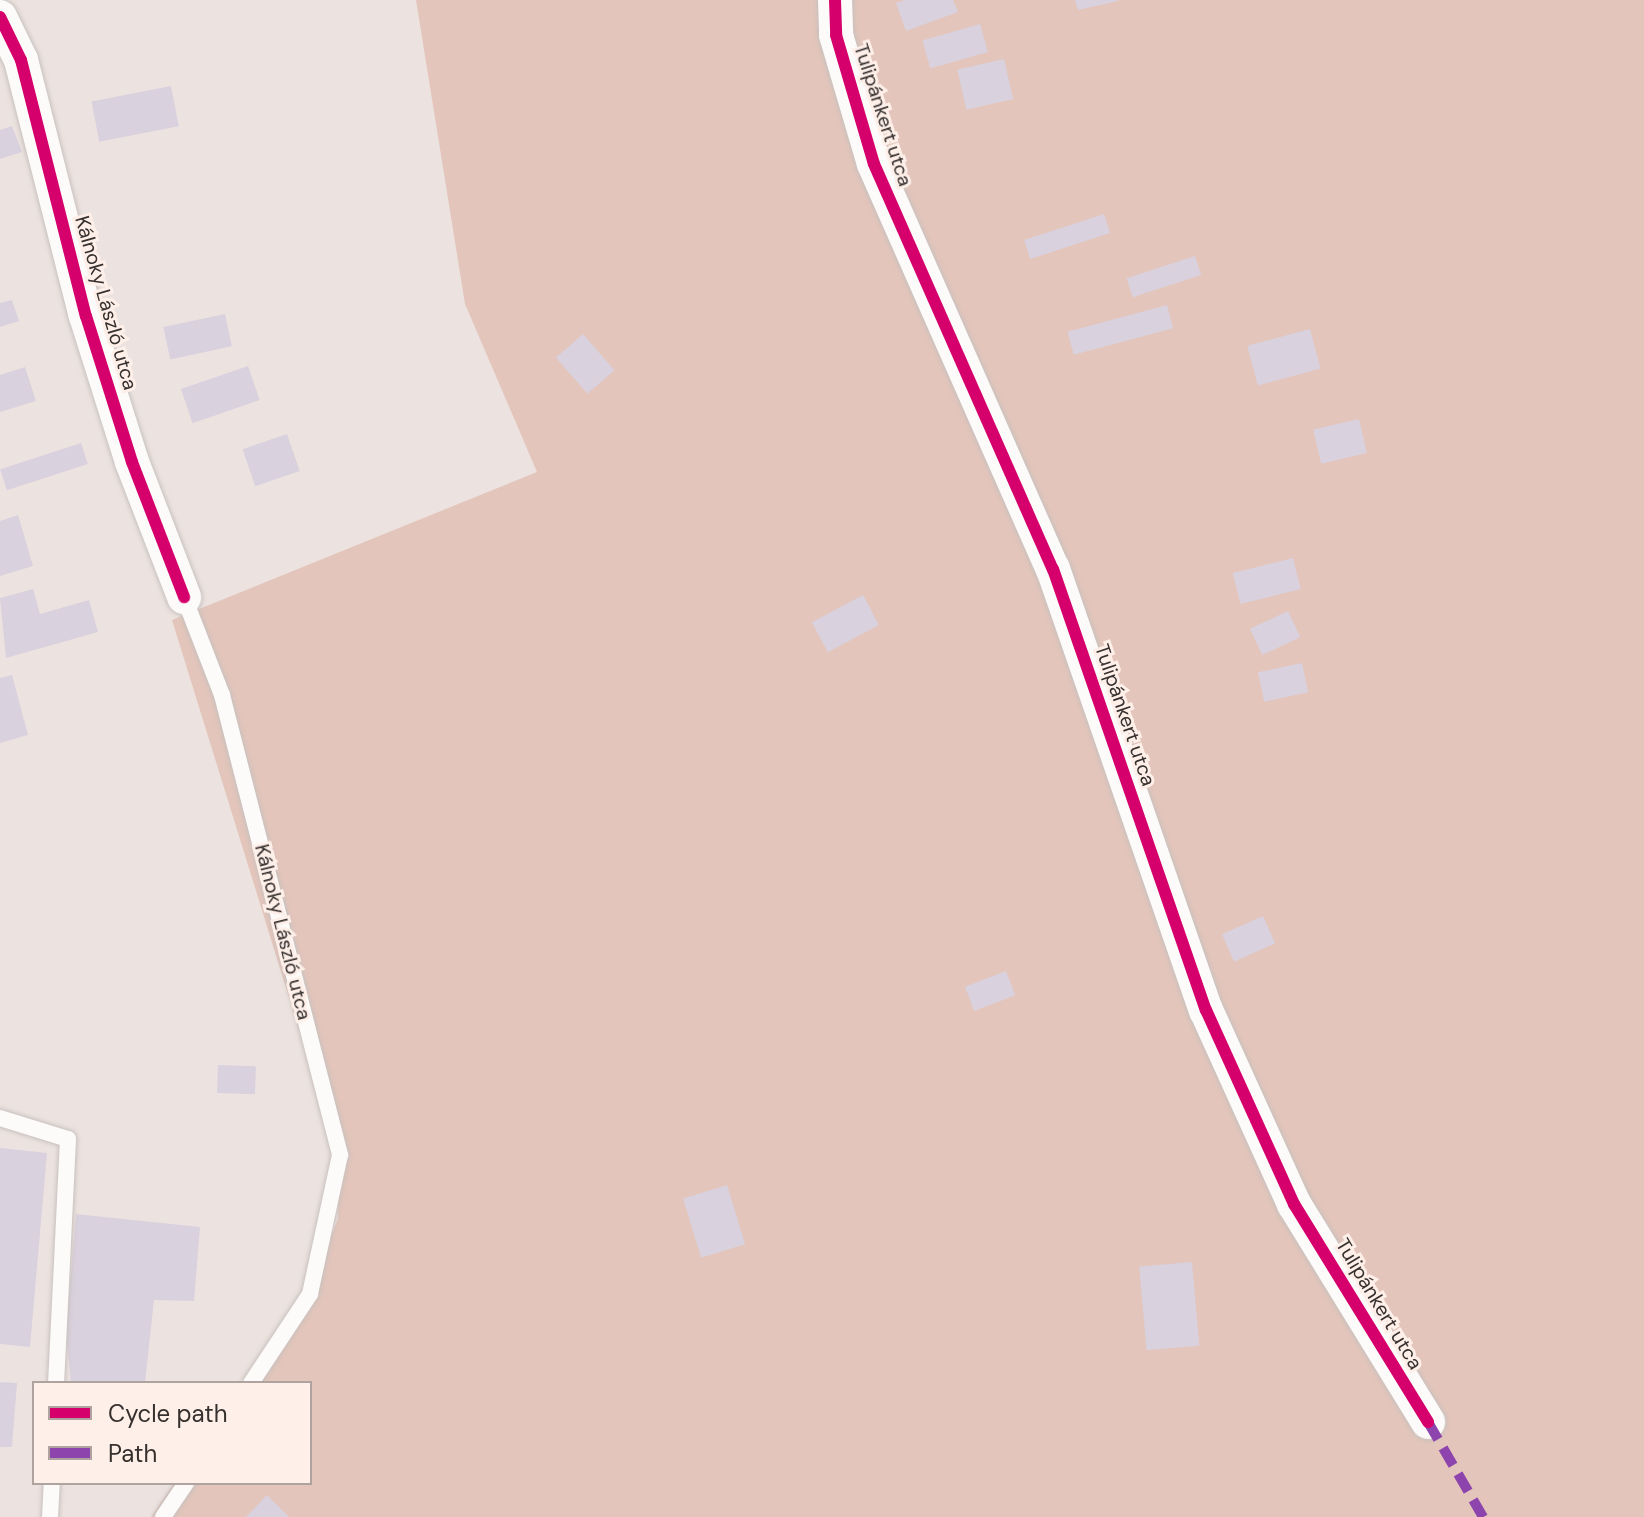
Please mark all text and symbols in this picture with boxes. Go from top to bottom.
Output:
street label: Tulipánkert utca [849,41,917,189]
street label: Kálnoky László utca [70,213,142,393]
street label: Tulipánkert utca [1089,641,1161,789]
street label: Kálnoky László utca [250,842,316,1022]
street label: Tulipánkert utca [1330,1234,1428,1374]
legend [32,1381,312,1485]
text: Cycle path [108,1398,227,1429]
text: Path [108,1438,157,1469]

